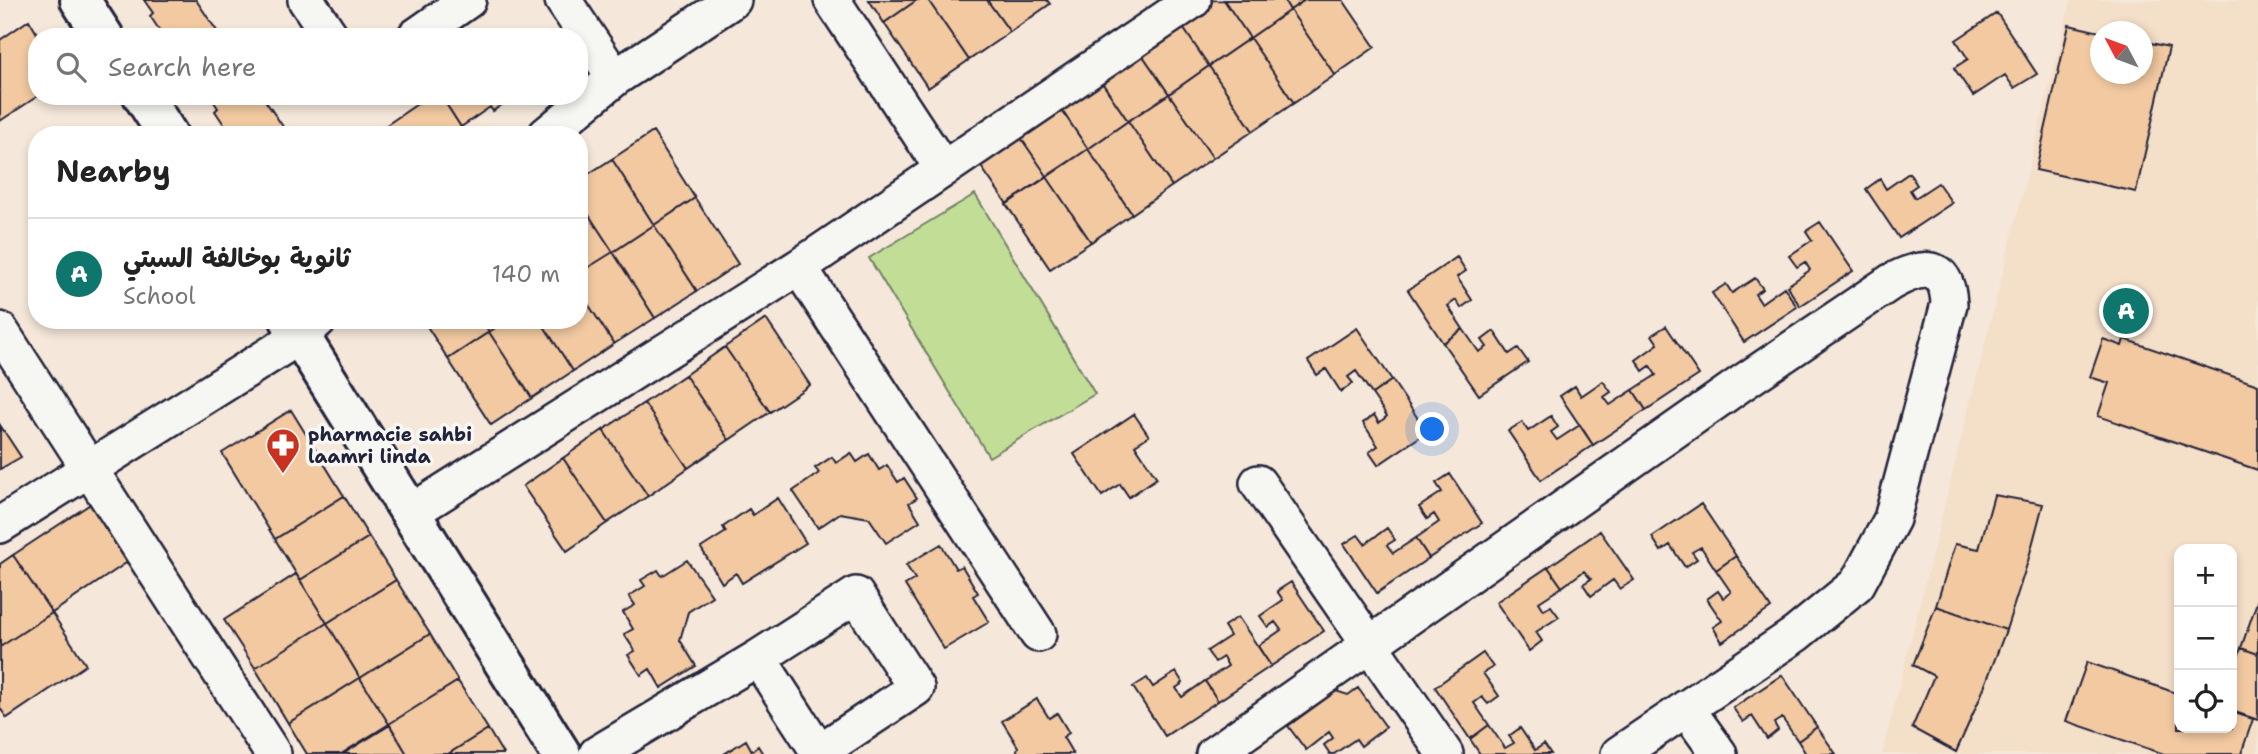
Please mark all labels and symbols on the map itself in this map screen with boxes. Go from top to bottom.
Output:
north arrow [2090,21,2153,84]
pin: A [2103,285,2149,337]
your location [1415,412,1449,446]
place label: pharmacie sahbi laamri linda [308,422,472,469]
pharmacy icon: pharmacie sahbi laamri linda [264,426,302,475]

